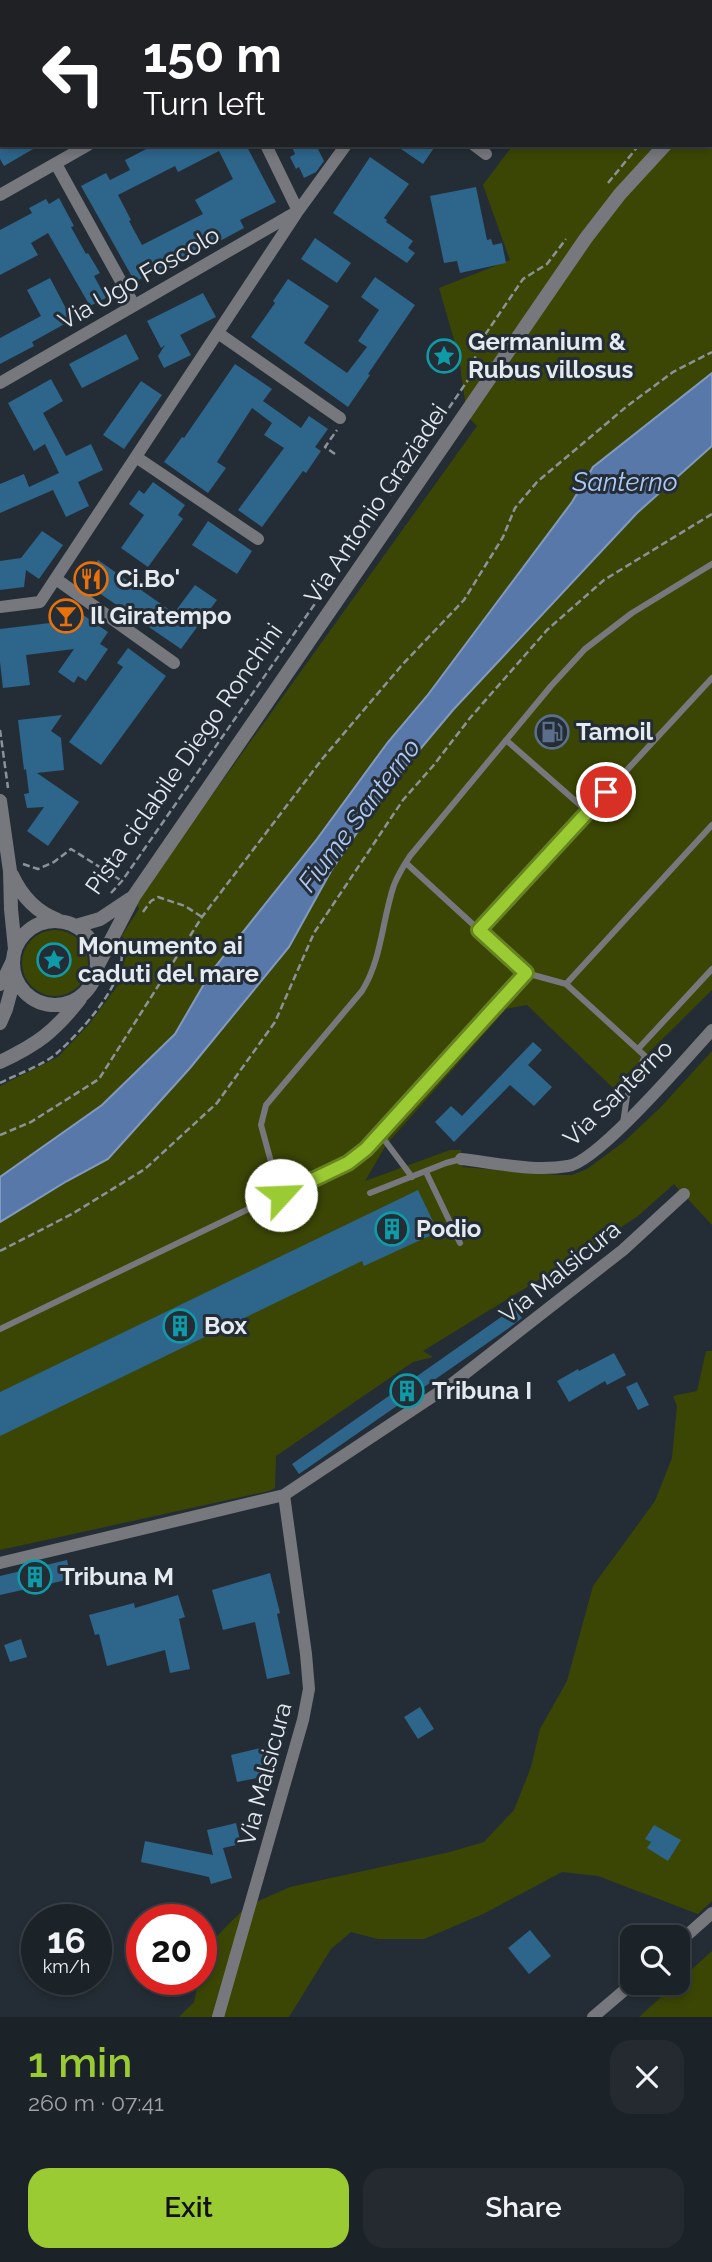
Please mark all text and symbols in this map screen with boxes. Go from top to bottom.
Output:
text: 150 m [143,26,282,83]
icon: left [28,28,119,119]
text: Turn left [143,85,265,122]
street label: Via Ugo Foscolo [53,220,224,335]
place label: Germanium & Rubus villosus [468,327,633,384]
place icon: Germanium & Rubus villosus [425,337,463,375]
street label: Via Antonio Graziadei [298,398,453,609]
water label: Santerno [571,467,678,497]
restaurant icon: Ci.Bo' [72,560,110,598]
place label: Ci.Bo' [116,564,180,593]
bar icon: Il Giratempo [47,597,85,635]
place label: Il Giratempo [90,601,232,630]
street label: Pista ciclabile Diego Ronchini [79,618,288,900]
fuel station icon: Tamoil [533,713,571,751]
place label: Tamoil [576,717,654,746]
water label: Fiume Santerno [292,733,426,897]
pin [576,762,636,822]
icon: arrive [587,773,625,811]
place label: Monumento ai caduti del mare [78,931,259,988]
place icon: Monumento ai caduti del mare [35,941,73,979]
street label: Via Santerno [557,1033,678,1152]
position arrow [244,1158,318,1232]
building icon: Podio [373,1210,411,1248]
place label: Podio [416,1214,481,1243]
street label: Via Malsicura [493,1214,626,1329]
building icon: Box [161,1307,199,1345]
place label: Box [204,1311,247,1340]
building icon: Tribuna I [388,1372,426,1410]
place label: Tribuna I [432,1376,532,1405]
building icon: Tribuna M [16,1558,54,1596]
place label: Tribuna M [60,1562,174,1591]
street label: Via Malsicura [231,1699,298,1849]
speed limit sign: 20 [126,1904,217,1995]
text: 16 [47,1920,86,1961]
map controls [620,1925,690,1995]
button: search [620,1925,690,1995]
text: km/h [43,1956,90,1977]
text: 1 min [28,2038,132,2087]
button: close [610,2040,684,2114]
text: 260 m · 07:41 [28,2089,164,2116]
button: Exit [28,2168,349,2248]
button: Share [363,2168,684,2248]

